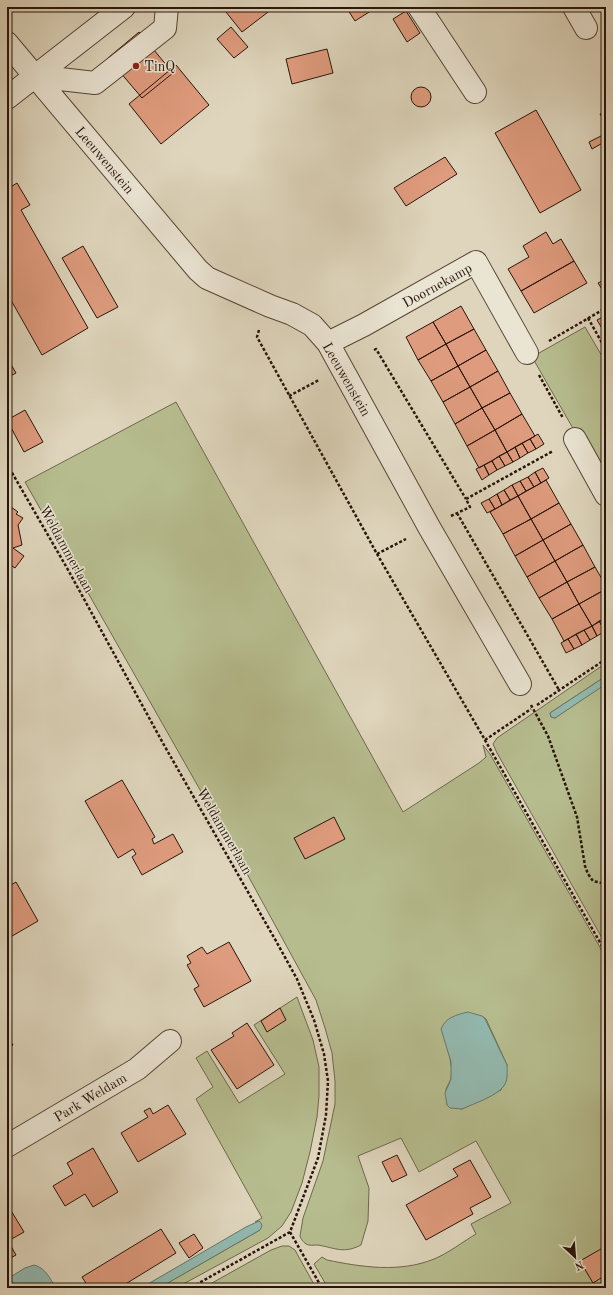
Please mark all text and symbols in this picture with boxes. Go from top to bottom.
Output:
place label: TinQ [144,60,175,74]
marker: TinQ [131,61,141,71]
street label: Leeuwenstein [72,124,136,197]
street label: Doornekamp [400,261,475,311]
street label: Leeuwenstein [319,340,373,419]
street label: Weldammerlaan [36,503,96,596]
street label: Weldammerlaan [194,786,255,878]
street label: Park Weldam [52,1071,129,1125]
north arrow [555,1237,595,1277]
text: N [572,1258,585,1272]

